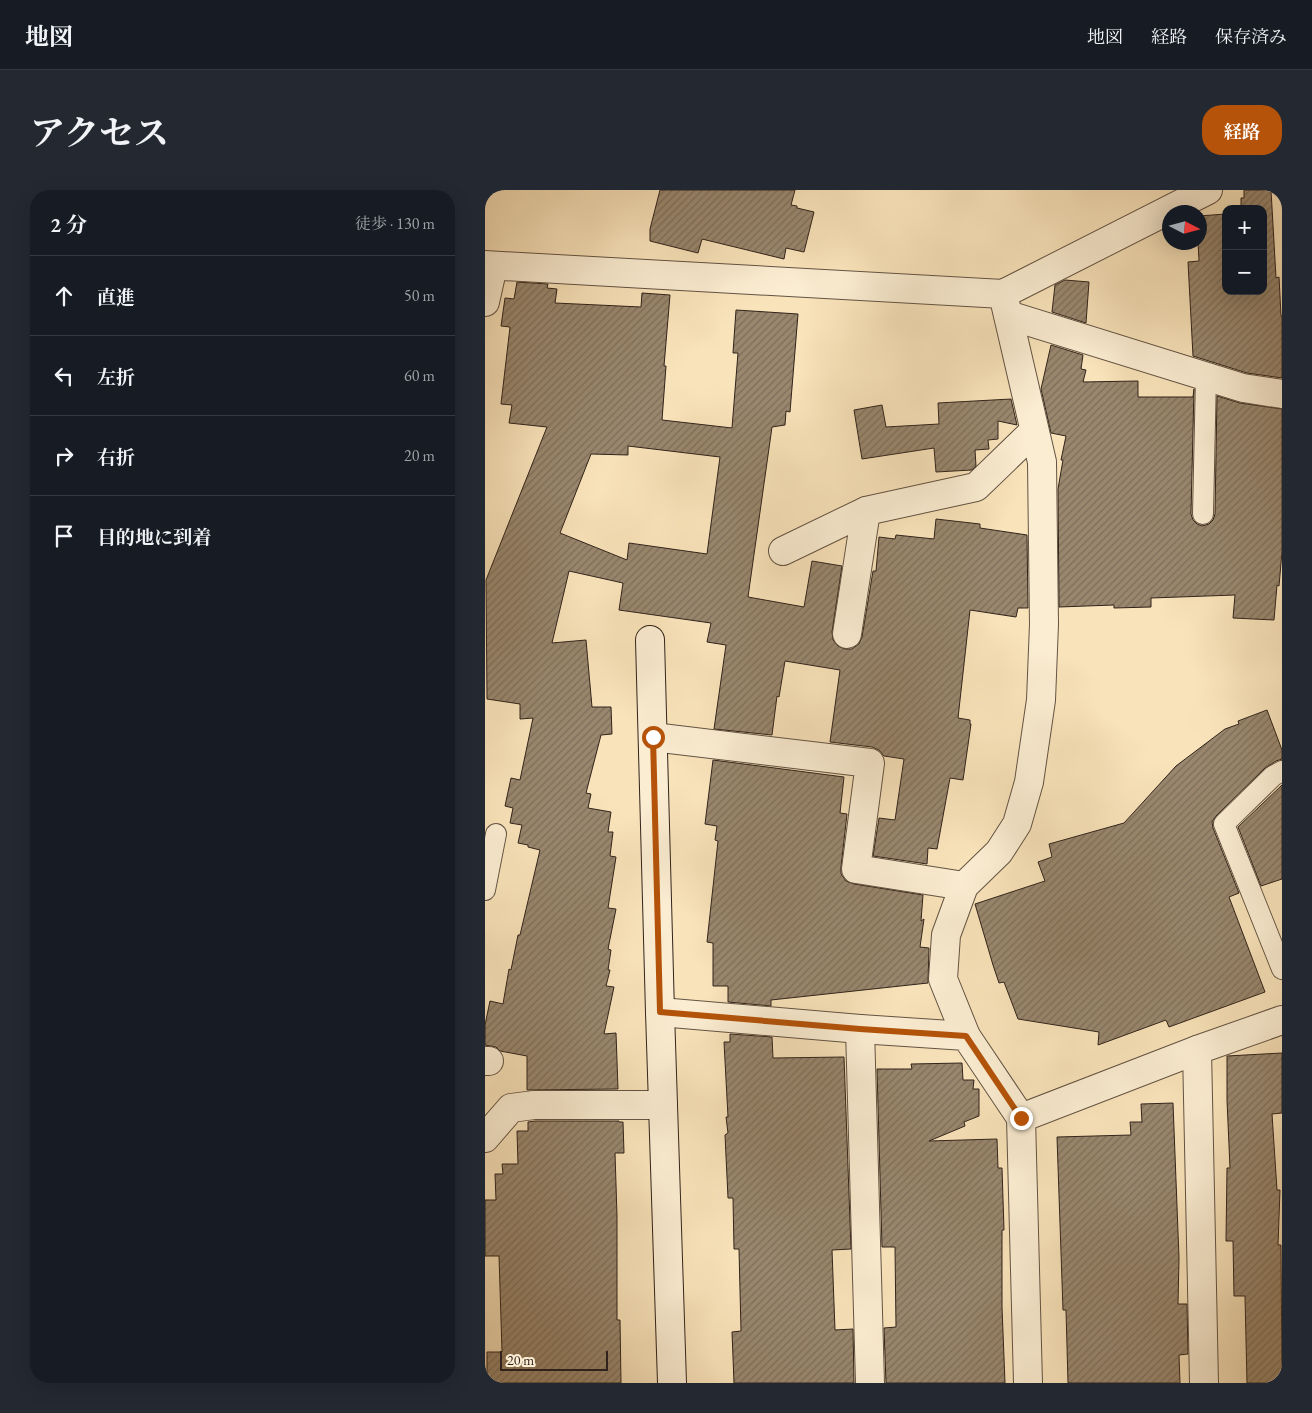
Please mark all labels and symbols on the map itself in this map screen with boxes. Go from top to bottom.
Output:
north arrow [1162,205,1207,250]
route start [642,726,665,749]
route end [1010,1107,1033,1130]
scale bar [500,1348,607,1371]

